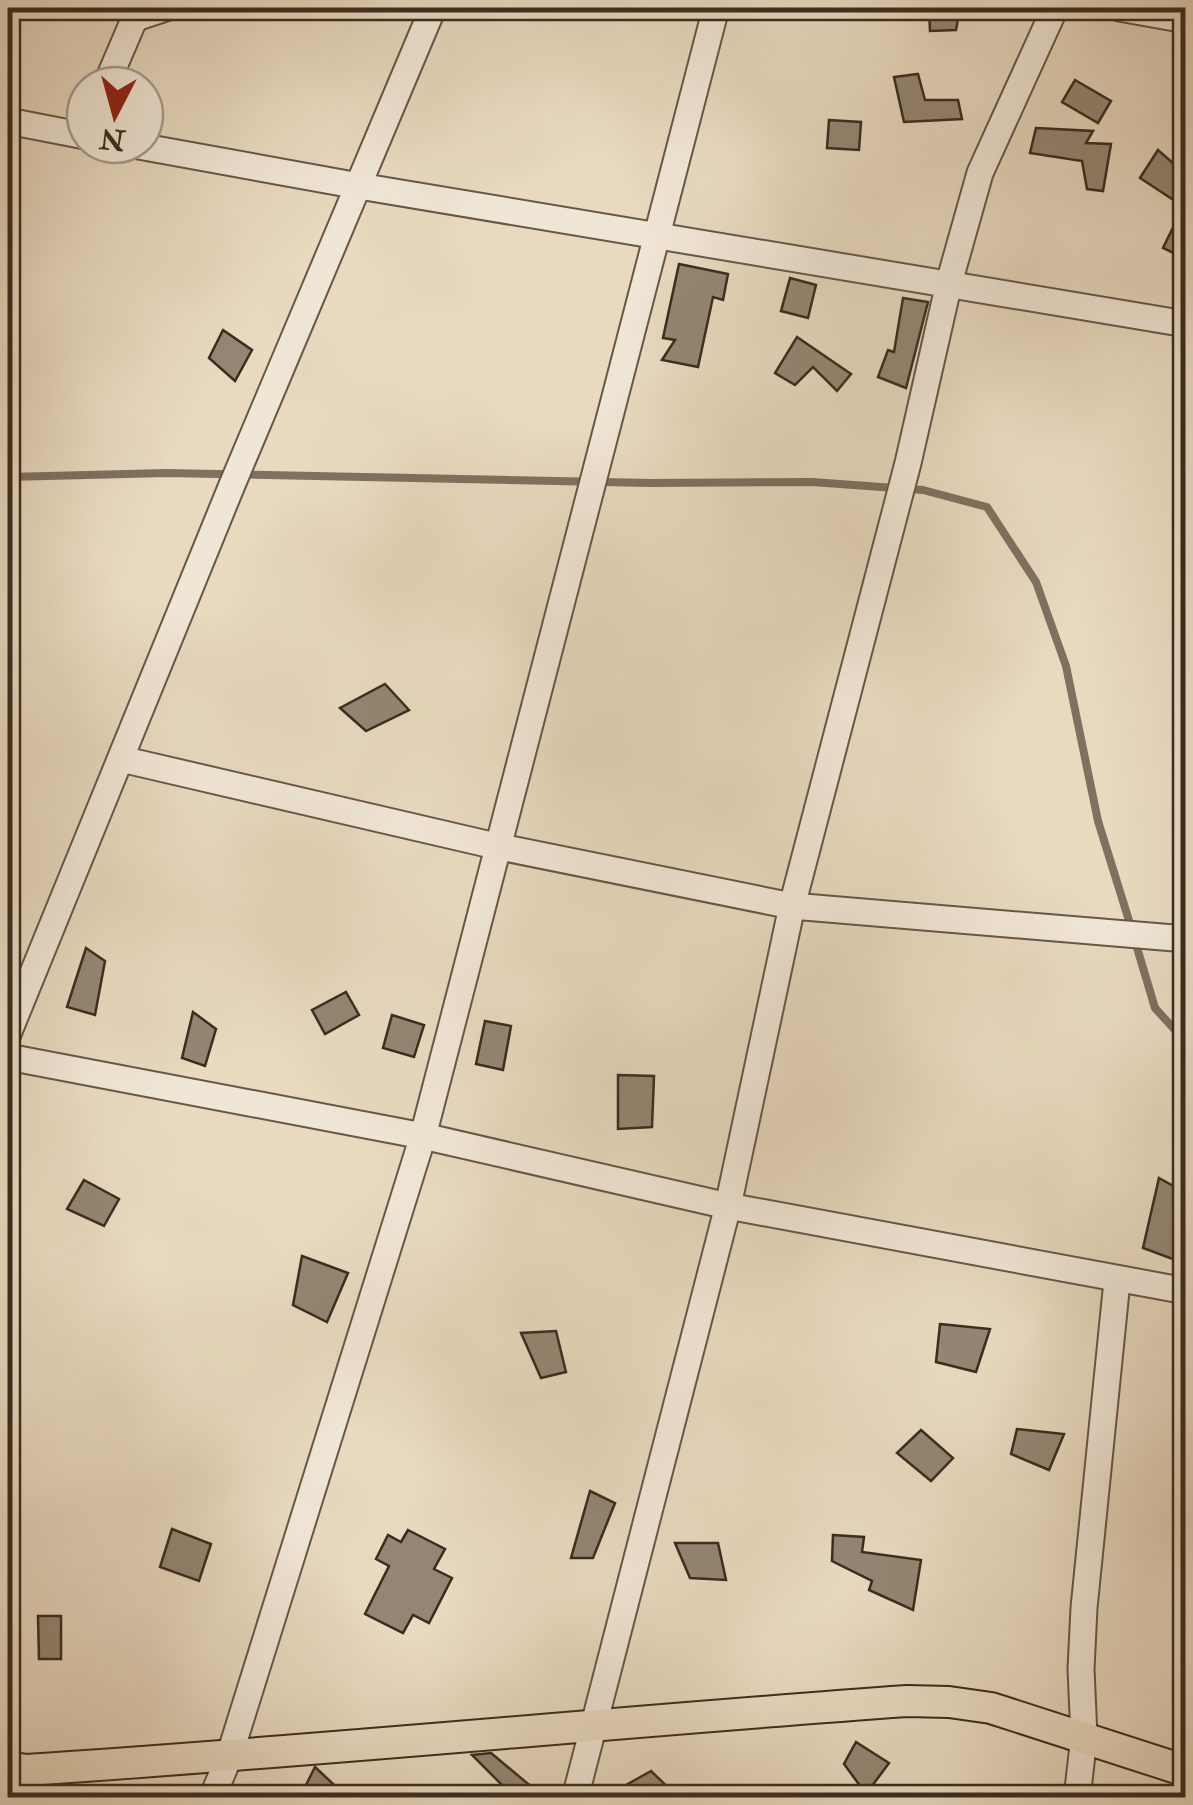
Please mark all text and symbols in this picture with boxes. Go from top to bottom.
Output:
north arrow [65,65,165,165]
text: N [97,120,128,157]

